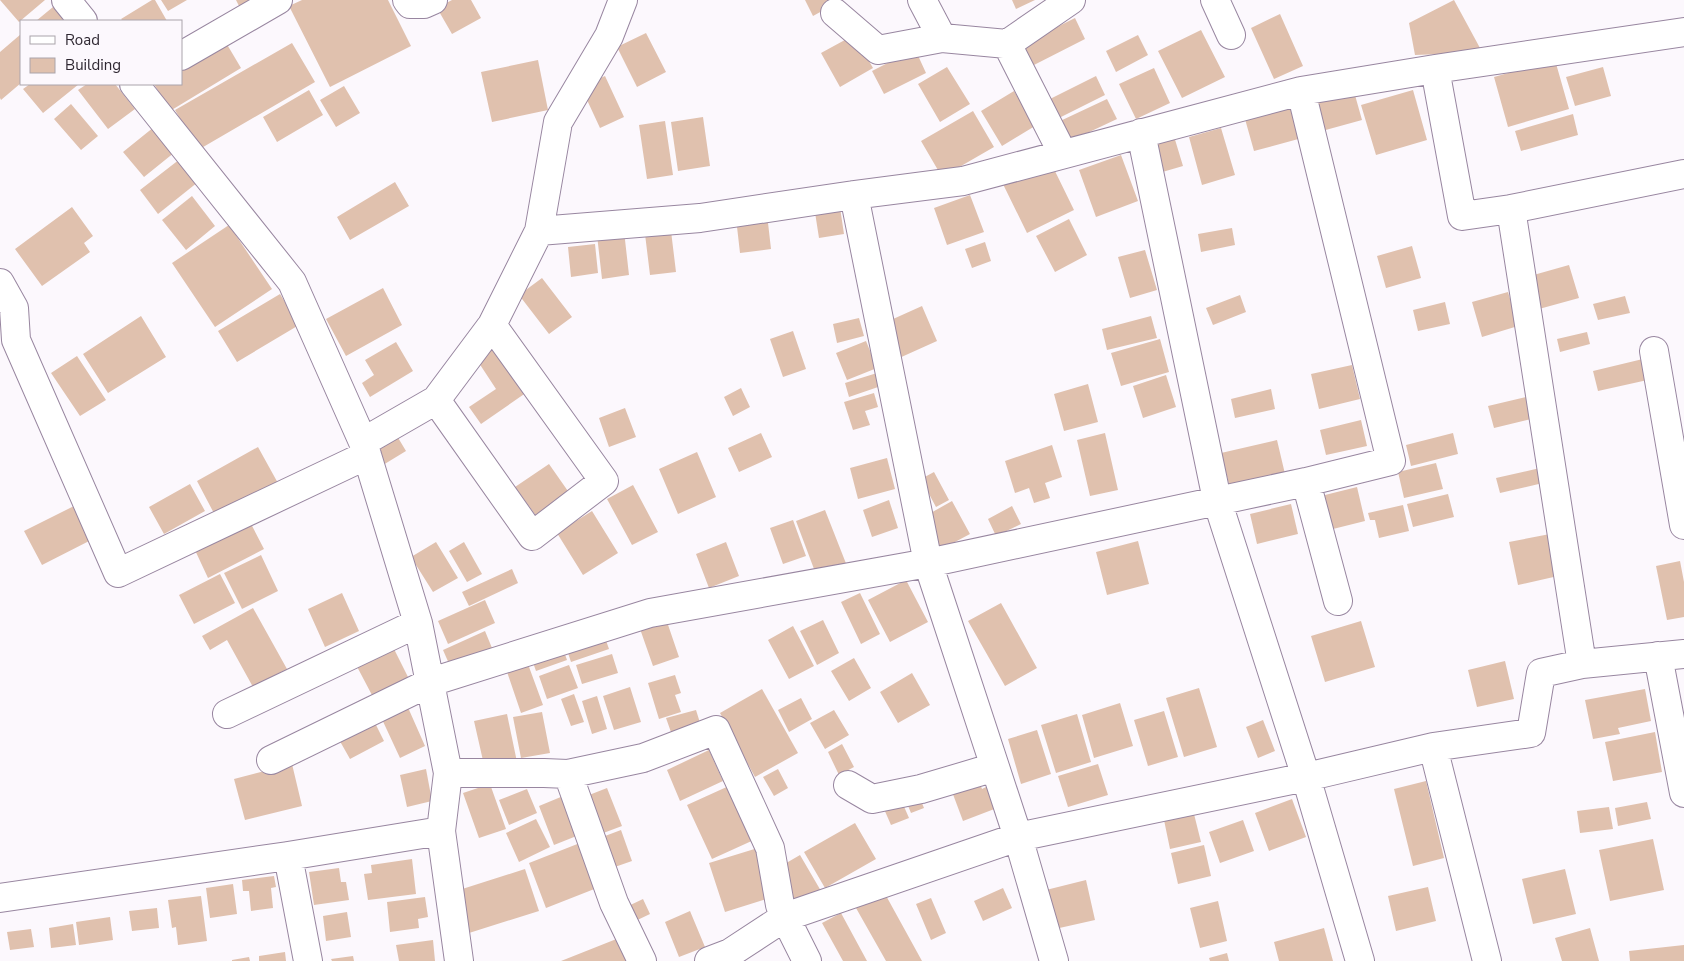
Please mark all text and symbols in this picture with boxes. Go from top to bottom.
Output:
legend [20,20,182,85]
text: Road [65,30,100,50]
text: Building [65,55,121,75]

